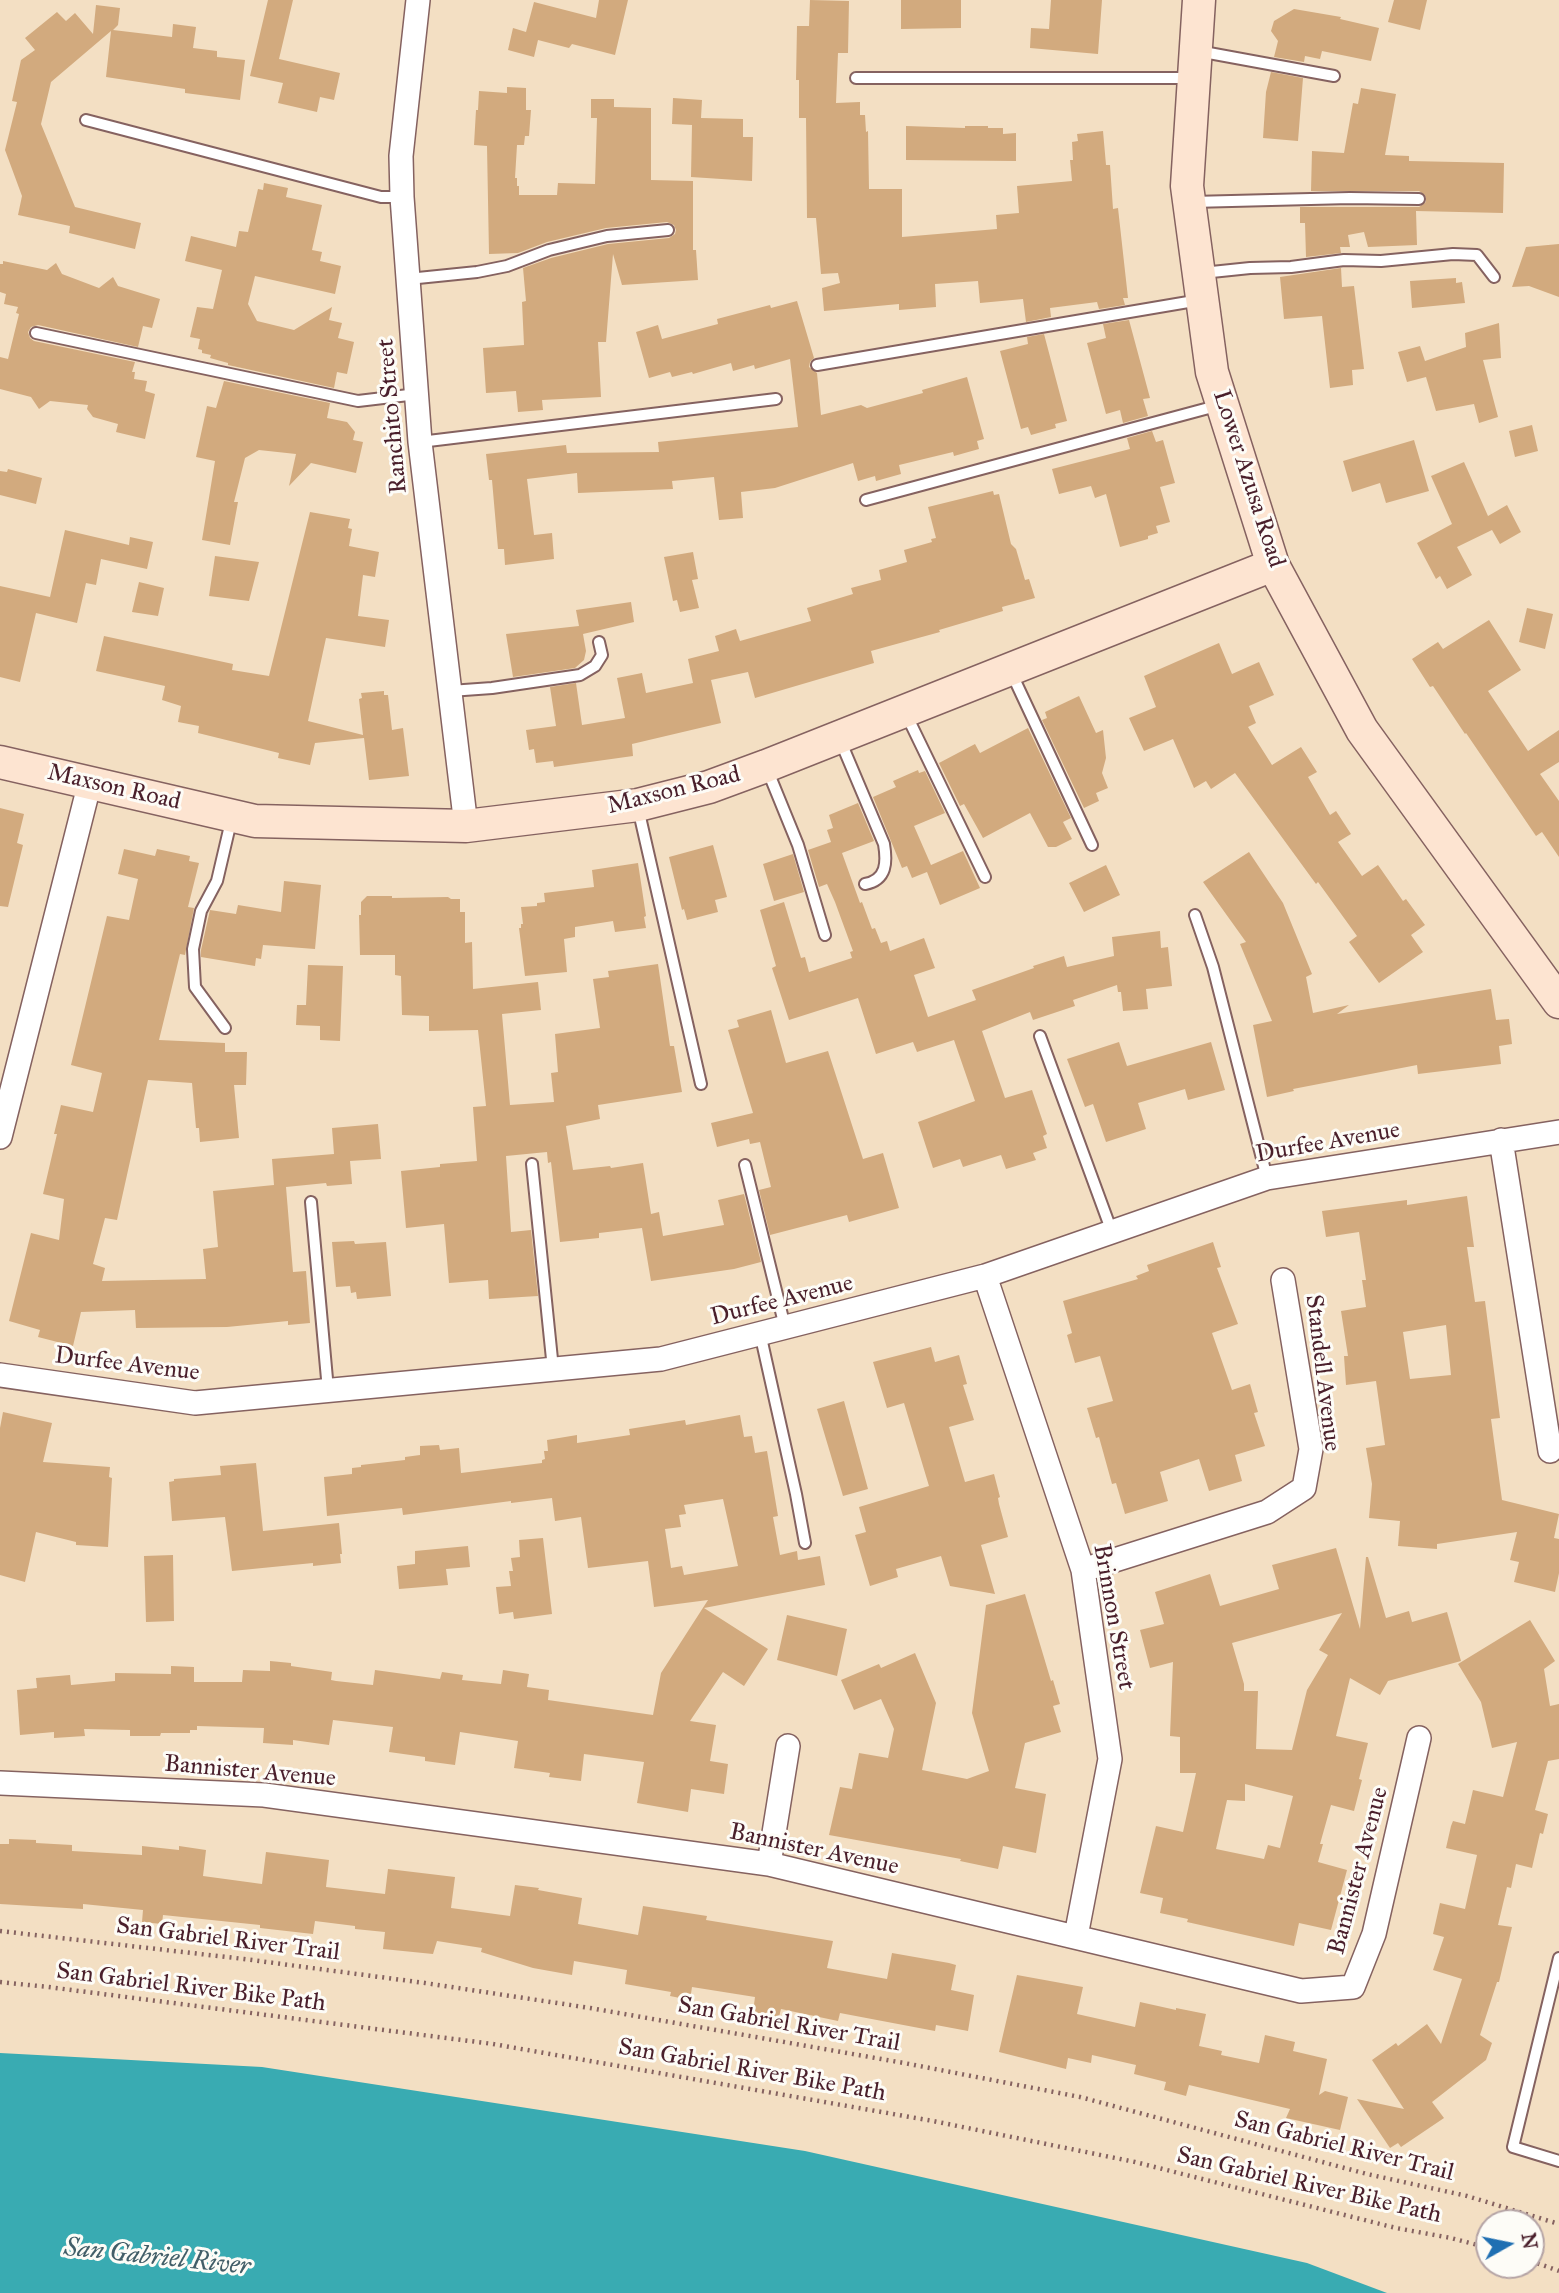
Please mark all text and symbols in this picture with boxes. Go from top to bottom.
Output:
street label: Ranchito Street [372,337,414,495]
street label: Lower Azusa Road [1206,387,1290,571]
street label: Maxson Road [45,759,183,817]
street label: Maxson Road [605,761,743,821]
street label: Durfee Avenue [1254,1116,1402,1170]
street label: Durfee Avenue [708,1269,856,1333]
street label: Standell Avenue [1298,1293,1346,1453]
street label: Durfee Avenue [53,1342,201,1388]
street label: Brinnon Street [1086,1542,1140,1692]
street label: Bannister Avenue [163,1750,337,1794]
street label: Bannister Avenue [1323,1784,1395,1958]
street label: Bannister Avenue [727,1818,901,1882]
street label: San Gabriel River Trail [114,1912,342,1968]
street label: San Gabriel River Bike Path [55,1957,327,2019]
street label: San Gabriel River Trail [676,1991,902,2059]
street label: San Gabriel River Bike Path [616,2033,888,2109]
street label: San Gabriel River Trail [1231,2106,1457,2188]
street label: San Gabriel River Bike Path [1174,2142,1444,2230]
north arrow [1475,2209,1545,2279]
text: N [1517,2231,1542,2251]
water label: San Gabriel River [62,2233,252,2283]

